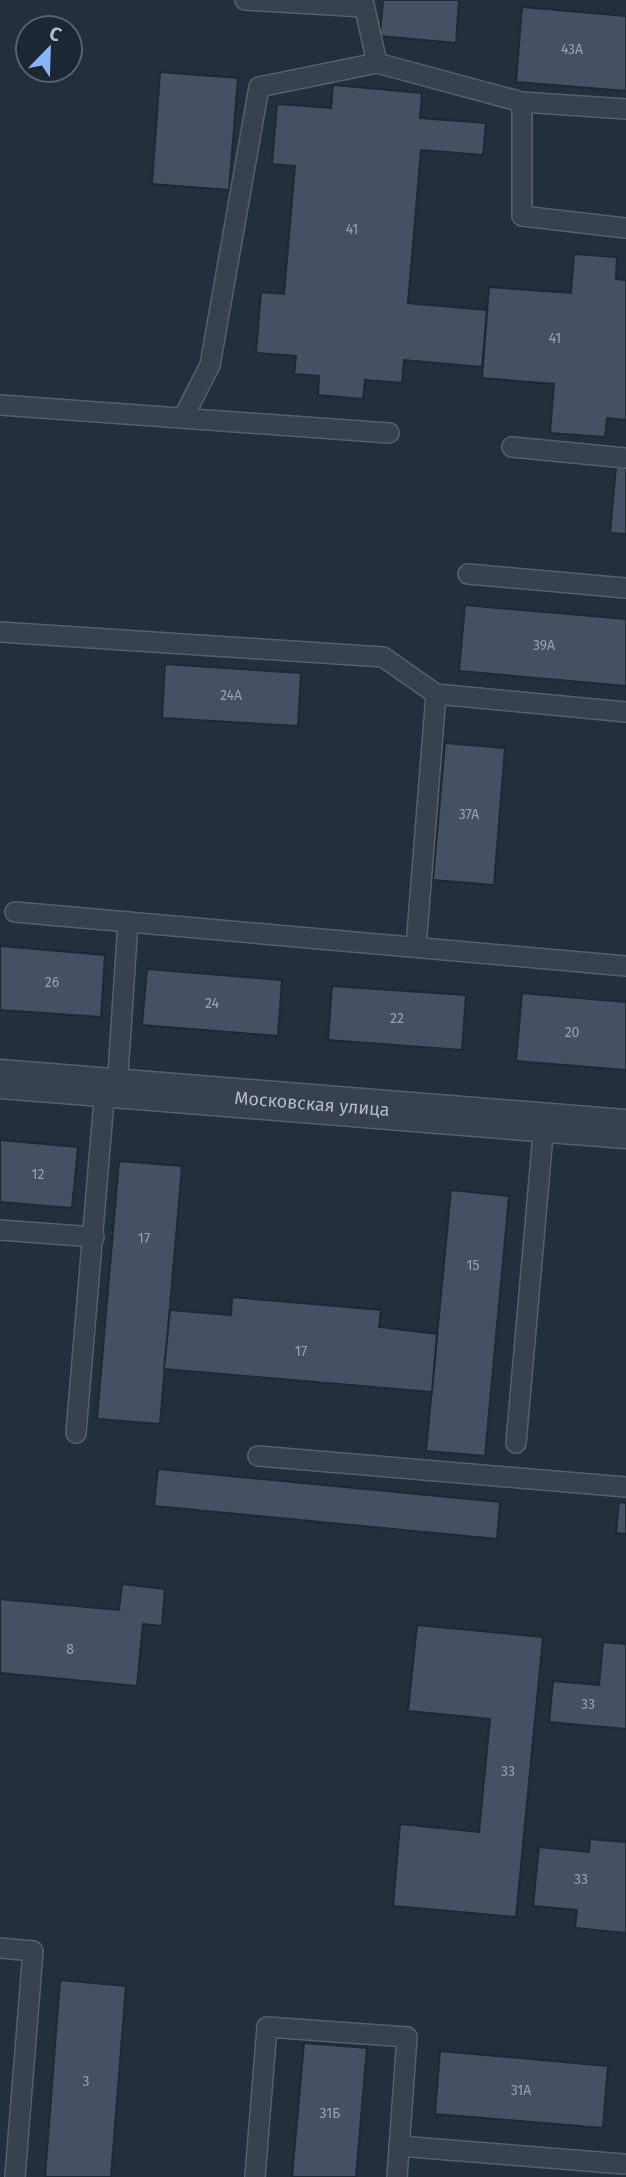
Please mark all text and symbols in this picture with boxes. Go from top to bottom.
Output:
north arrow [14,14,84,84]
text: С [46,21,65,47]
house number: 43А [561,41,583,58]
house number: 41 [346,221,358,238]
house number: 41 [549,330,561,347]
house number: 39А [533,637,555,654]
house number: 24А [220,687,242,704]
house number: 37А [459,806,479,823]
house number: 26 [45,974,59,991]
house number: 24 [205,995,220,1012]
house number: 22 [390,1010,404,1027]
house number: 20 [565,1024,580,1041]
street label: Московская улица [234,1087,390,1121]
house number: 12 [32,1166,45,1183]
house number: 17 [138,1230,150,1247]
house number: 15 [466,1257,480,1274]
house number: 17 [295,1343,307,1360]
house number: 8 [66,1641,74,1658]
house number: 33 [581,1696,595,1713]
house number: 33 [501,1763,515,1780]
house number: 33 [574,1871,588,1888]
house number: 3 [83,2073,90,2090]
house number: 31А [511,2082,531,2099]
house number: 31Б [320,2105,340,2122]

